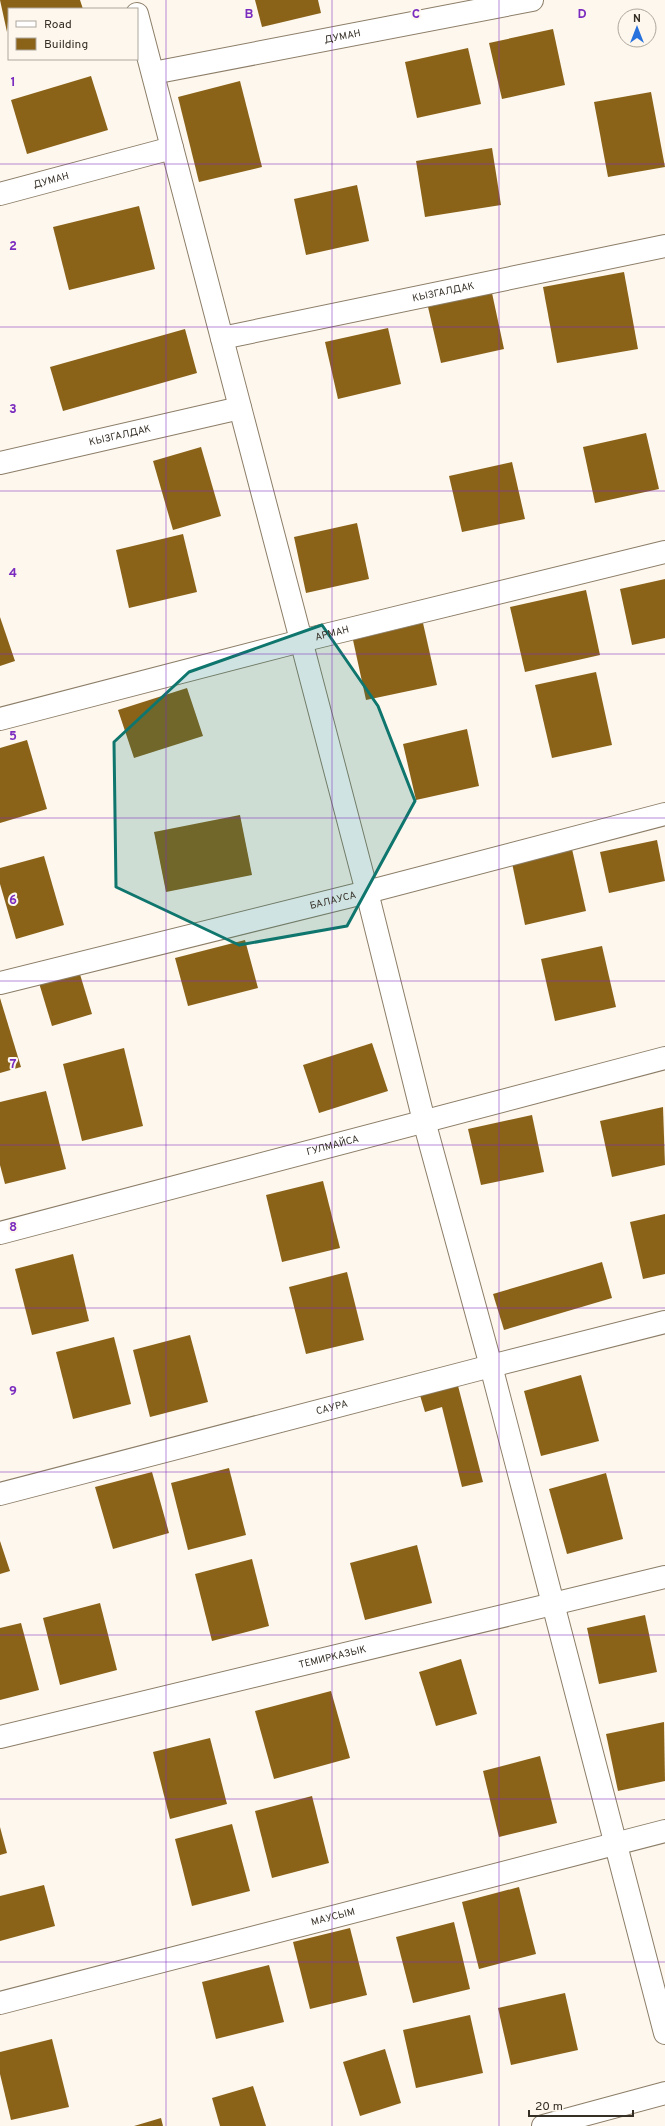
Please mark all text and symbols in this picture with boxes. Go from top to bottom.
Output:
text: B [245,7,254,23]
text: C [412,7,420,23]
text: D [577,7,587,23]
legend [8,8,138,60]
north arrow [617,8,657,48]
text: N [633,12,641,26]
text: Road [44,17,72,33]
street label: ДУМАН [323,27,362,46]
text: Building [44,37,88,53]
text: 1 [10,75,16,91]
street label: ДУМАН [32,169,71,191]
text: 2 [9,239,17,255]
street label: КЫЗГАЛДАК [411,279,476,305]
text: 3 [9,402,17,418]
street label: КЫЗГАЛДАК [88,422,152,449]
text: 4 [9,566,17,582]
street label: АРМАН [314,623,350,644]
text: 5 [9,729,17,745]
street label: БАЛАУСА [308,888,358,912]
text: 6 [9,893,17,909]
text: 7 [10,1057,17,1073]
street label: ГУЛМАЙСА [305,1132,360,1159]
text: 8 [9,1220,17,1236]
text: 9 [9,1384,17,1400]
street label: САУРА [315,1397,349,1418]
street label: ТЕМИРКАЗЫК [298,1643,368,1671]
street label: МАУСЫМ [310,1905,356,1929]
scale bar [529,2092,633,2118]
text: 20 m [535,2099,563,2115]

